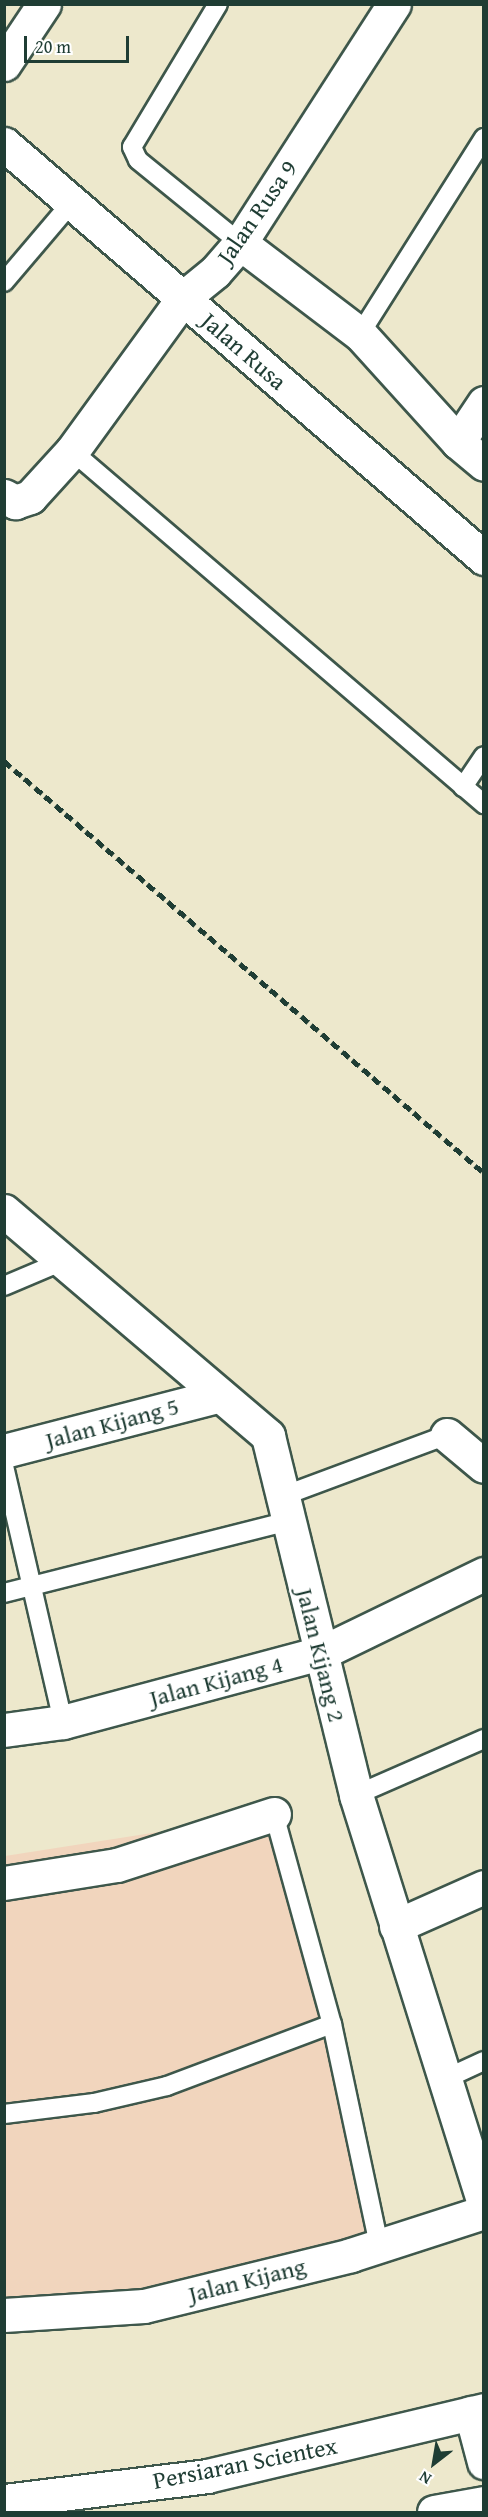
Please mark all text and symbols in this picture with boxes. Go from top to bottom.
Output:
scale bar [27,24,132,62]
text: 20 m [35,33,71,60]
street label: Jalan Rusa 9 [211,154,303,270]
street label: Jalan Rusa [196,306,292,396]
street label: Jalan Kijang 5 [42,1391,182,1455]
street label: Jalan Kijang 2 [290,1585,352,1725]
street label: Jalan Kijang 4 [146,1649,286,1713]
street label: Jalan Kijang [185,2252,309,2308]
street label: Persiaran Scientex [151,2431,339,2495]
north arrow [404,2433,464,2493]
text: N [414,2465,436,2491]

